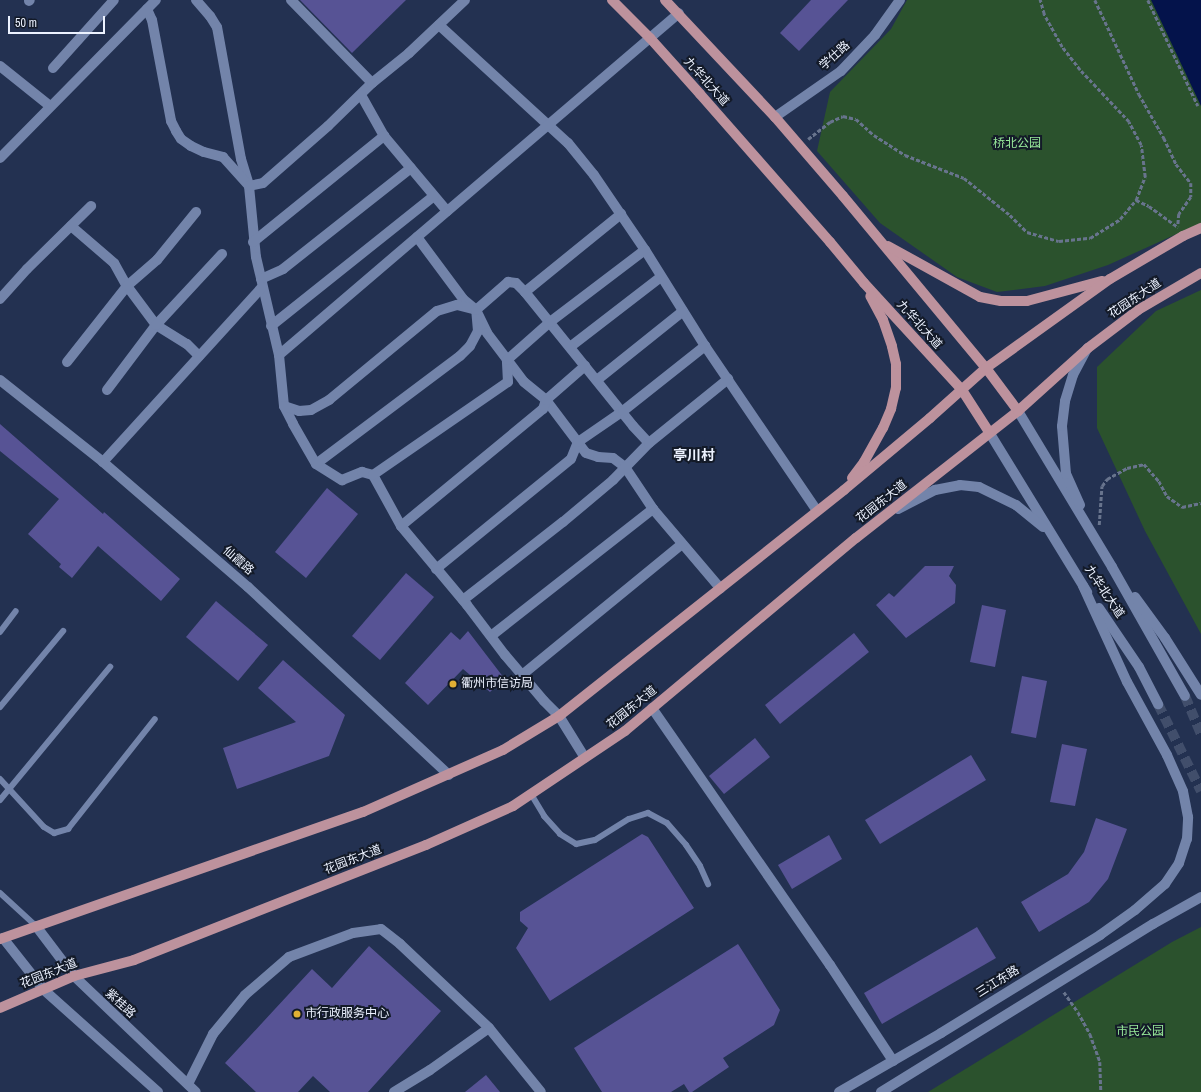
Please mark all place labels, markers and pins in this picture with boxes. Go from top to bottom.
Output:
place label: 衢州市信访局 [461,677,533,691]
marker: 衢州市信访局 [448,679,458,689]
place label: 市行政服务中心 [305,1007,389,1021]
marker: 市行政服务中心 [292,1009,302,1019]

